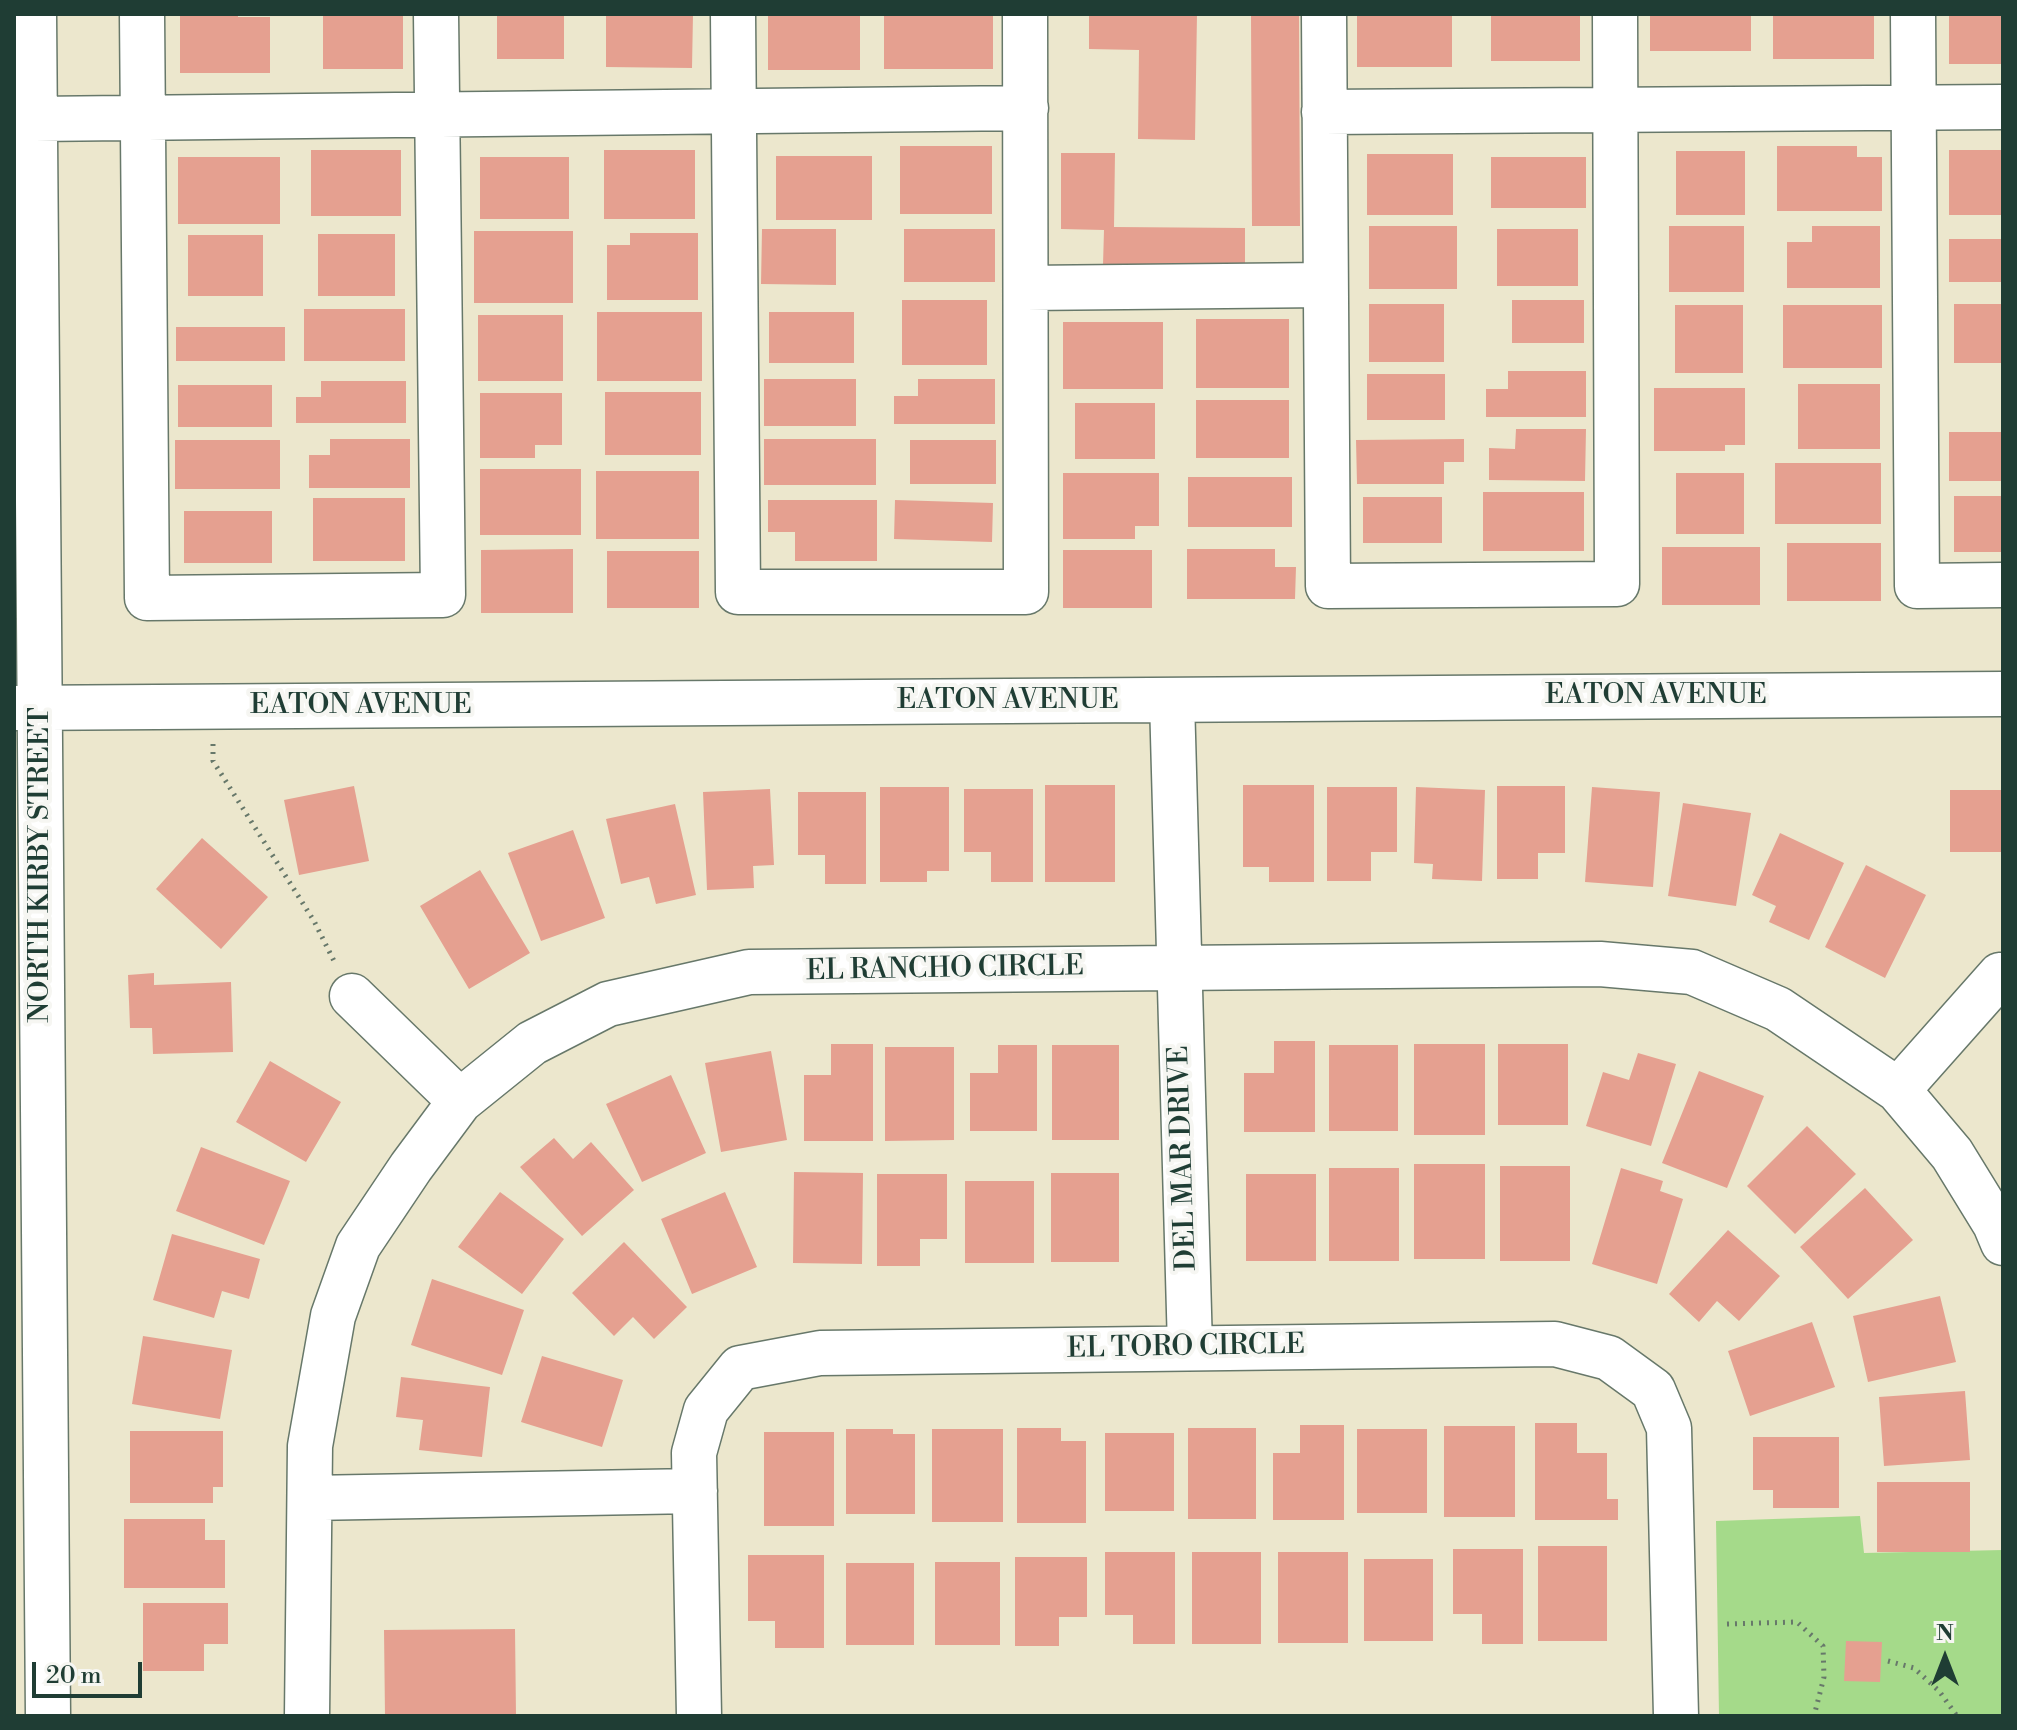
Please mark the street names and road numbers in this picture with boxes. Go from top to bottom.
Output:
street label: EATON AVENUE [1545,679,1767,713]
street label: EATON AVENUE [897,684,1119,718]
street label: EATON AVENUE [250,689,472,723]
street label: NORTH KIRBY STREET [24,707,58,1023]
street label: EL RANCHO CIRCLE [806,951,1084,989]
street label: DEL MAR DRIVE [1163,1045,1205,1271]
street label: EL TORO CIRCLE [1067,1329,1305,1367]

